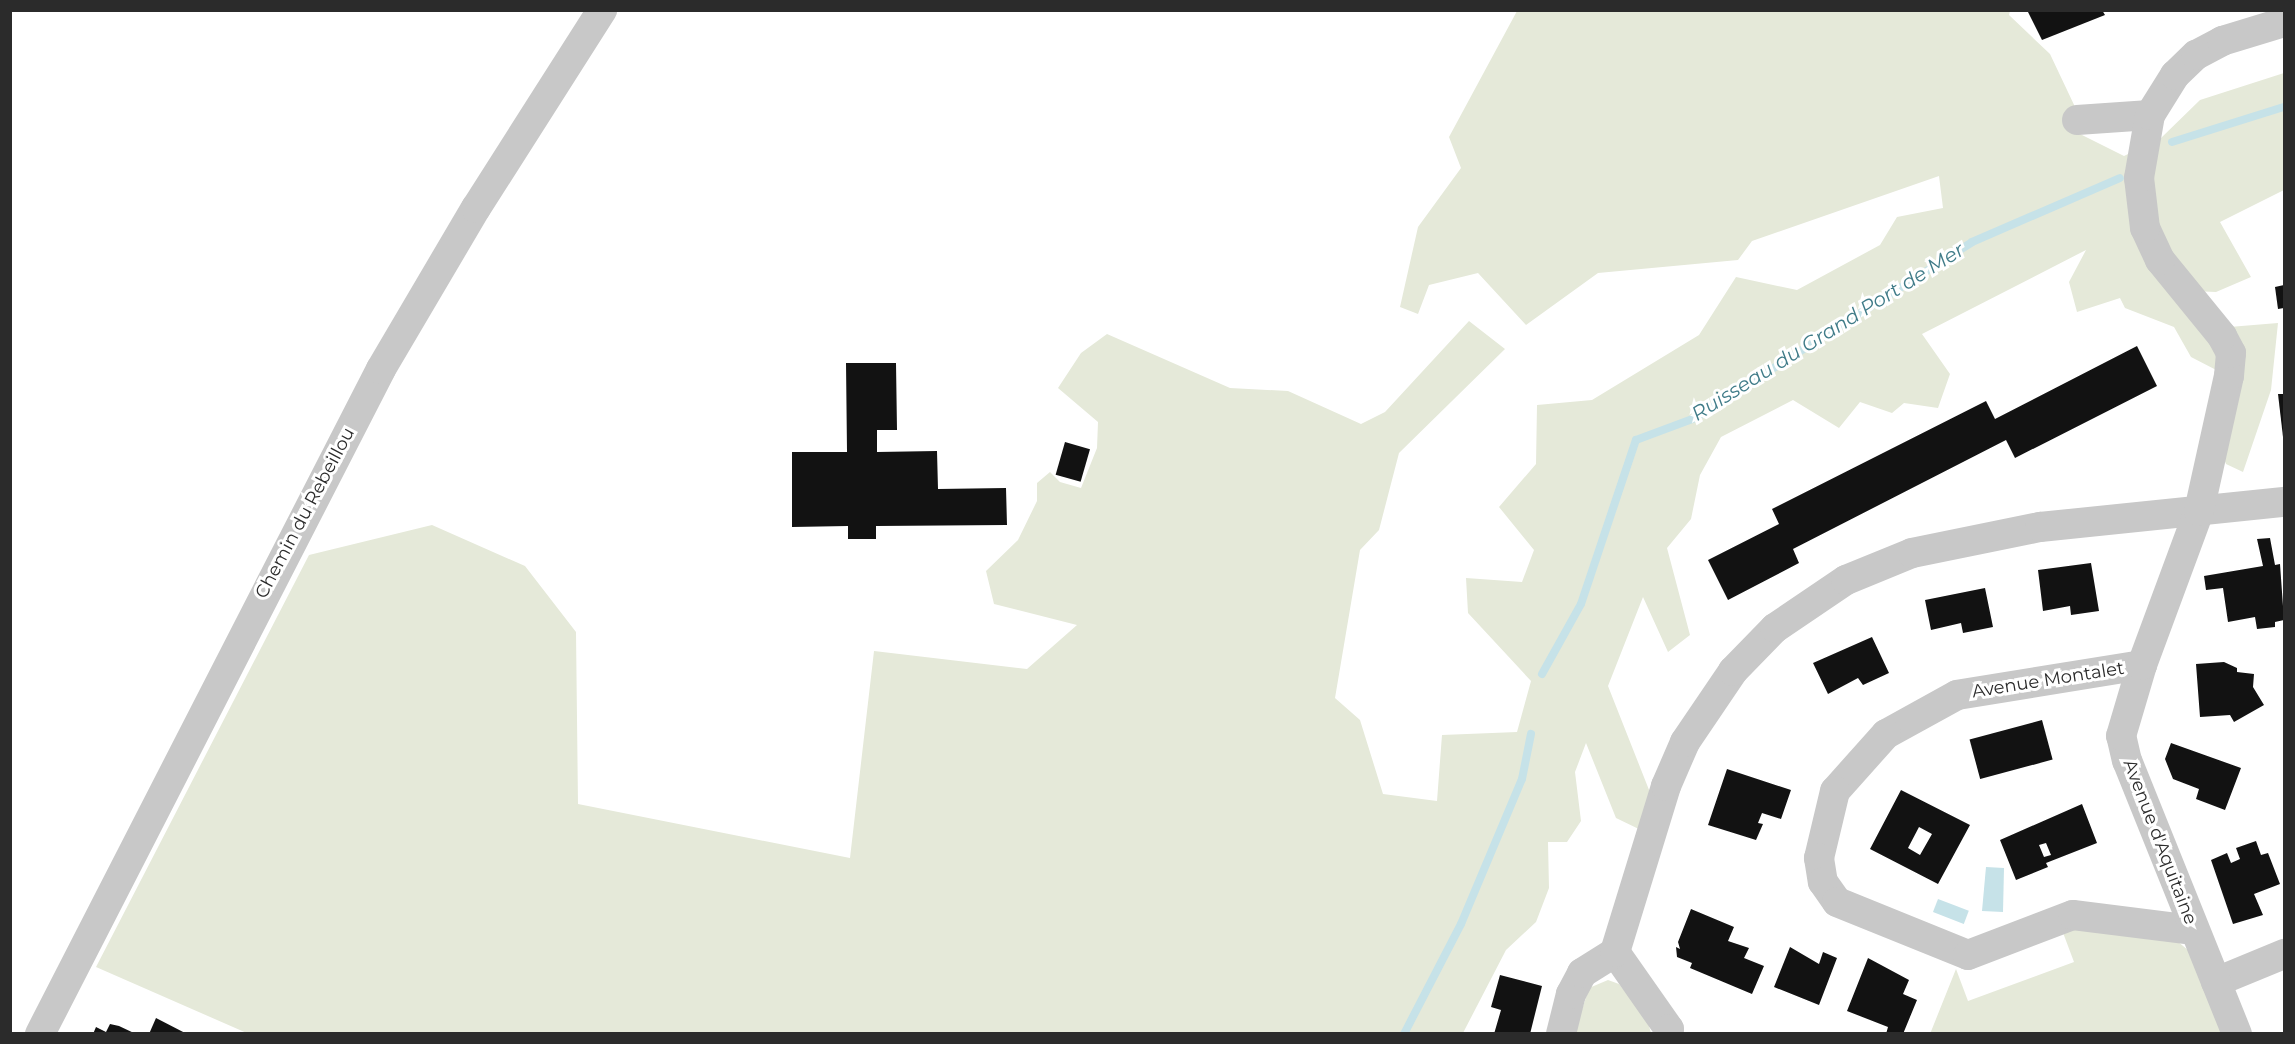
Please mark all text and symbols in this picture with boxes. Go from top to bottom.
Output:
water label: Ruisseau du Grand Port de Mer [1687,238,1969,426]
street label: Chemin du Rebeillou [251,424,359,602]
street label: Avenue Montalet [1970,657,2126,703]
street label: Avenue d'Aquitaine [2119,756,2201,928]

